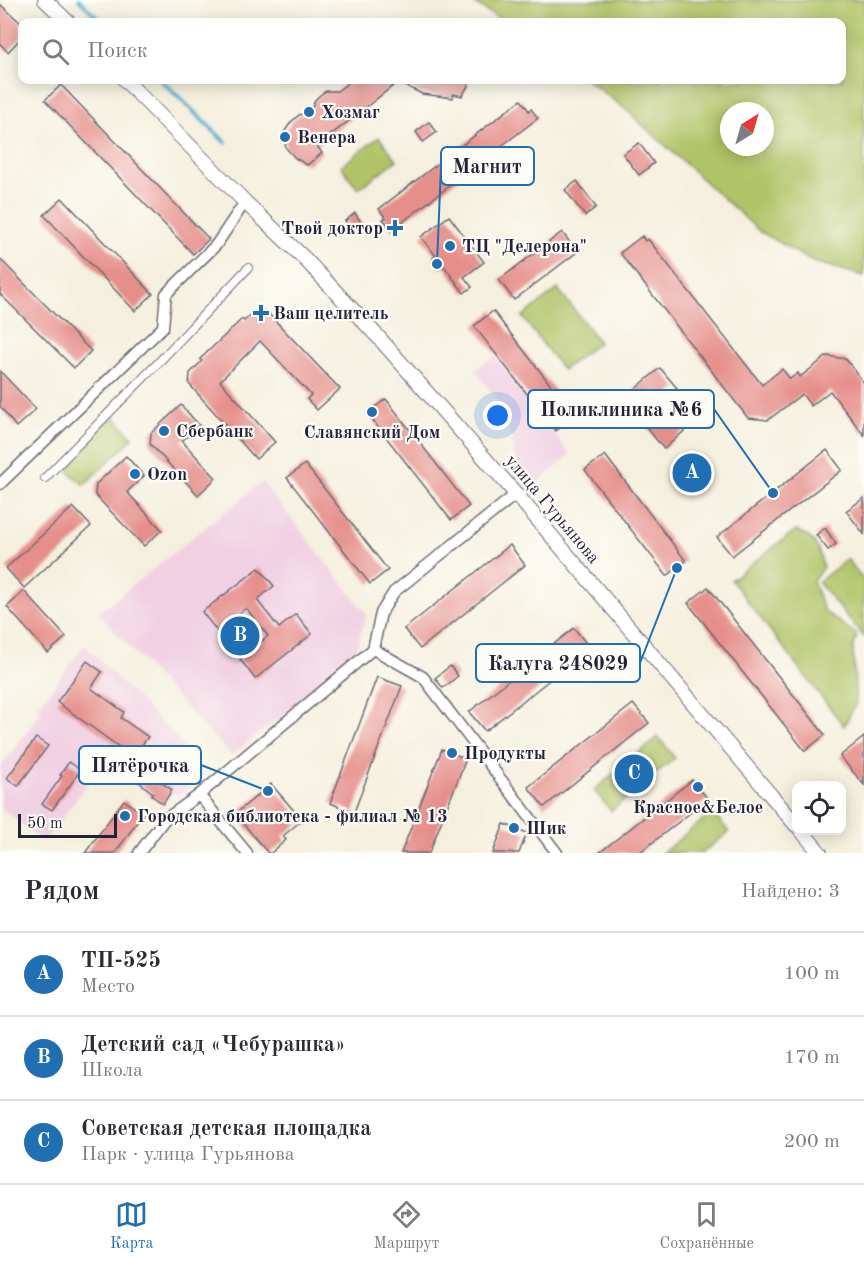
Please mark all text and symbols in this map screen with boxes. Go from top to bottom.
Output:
search box [18,18,846,84]
icon: search [39,35,72,68]
text: Поиск [87,40,148,62]
north arrow [720,102,774,156]
place label: Хозмаг [321,104,380,122]
marker: Хозмаг [302,105,316,119]
place label: Венера [297,129,356,147]
marker: Венера [278,130,292,144]
callout: Магнит [441,147,534,185]
text: Магнит [452,158,522,178]
place label: Твой доктор [281,220,383,238]
marker: Твой доктор [388,221,402,235]
place label: ТЦ "Делерона" [462,238,587,256]
marker: ТЦ "Делерона" [443,239,457,253]
place label: Ваш целитель [273,305,389,323]
marker: Ваш целитель [254,306,268,320]
callout: Поликлиника №6 [528,390,714,428]
your location [483,401,512,430]
text: Поликлиника №6 [540,401,702,421]
marker: Славянский Дом [365,405,379,419]
place label: Сбербанк [176,423,254,441]
marker: Сбербанк [157,424,171,438]
place label: Славянский Дом [304,424,440,442]
pin: A [672,450,712,496]
street label: улица Гурьянова [502,452,603,567]
place label: Ozon [147,466,187,484]
marker: Ozon [128,467,142,481]
pin: B [220,614,260,658]
callout: Калуга 248029 [476,644,640,682]
text: Калуга 248029 [488,655,628,675]
place label: Продукты [464,745,546,763]
callout: Пятёрочка [79,746,201,784]
marker: Продукты [445,746,459,760]
pin: C [614,752,654,796]
text: Пятёрочка [91,757,189,777]
marker: Красное&Белое [691,780,705,794]
map controls [792,781,846,835]
button: locate [792,781,846,835]
place label: Красное&Белое [633,799,763,817]
place label: Городская библиотека - филиал № 13 [137,808,448,827]
marker: Городская библиотека - филиал № 13 [118,809,132,823]
scale bar [18,811,117,838]
text: 50 m [27,816,63,832]
place label: Шик [526,820,567,838]
marker: Шик [507,821,521,835]
text: Рядом [24,879,99,905]
text: Найдено: 3 [741,882,840,902]
text: ТП-525 [81,950,161,972]
text: A [36,964,51,984]
text: 100 m [784,964,840,984]
text: Место [81,977,135,997]
text: Детский сад «Чебурашка» [81,1034,346,1056]
text: B [36,1048,51,1068]
text: 170 m [784,1048,840,1068]
text: Школа [81,1061,143,1081]
text: Советская детская площадка [81,1118,371,1140]
text: C [37,1132,50,1152]
text: 200 m [784,1132,840,1152]
text: Парк · улица Гурьянова [81,1145,295,1165]
tab: Карта [110,1198,153,1254]
tab: Маршрут [374,1198,439,1254]
tab: Сохранённые [660,1198,754,1254]

